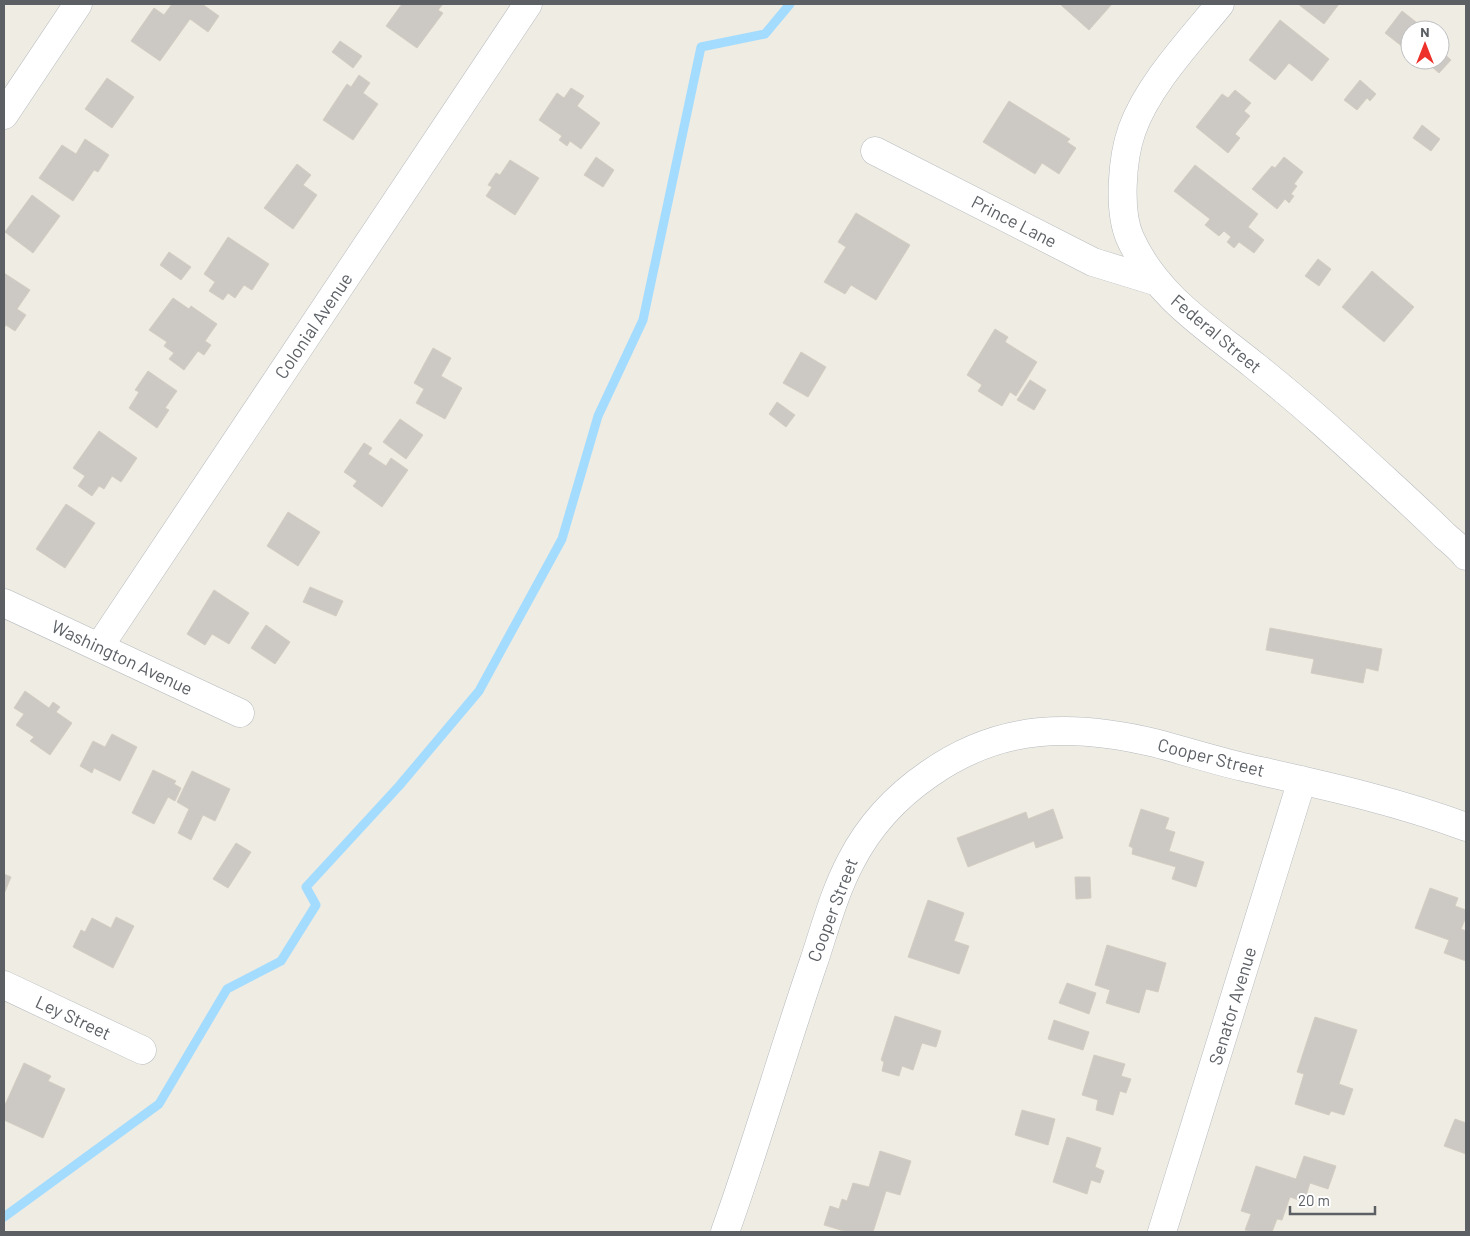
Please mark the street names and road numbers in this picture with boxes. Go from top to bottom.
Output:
street label: Prince Lane [968,190,1061,252]
street label: Colonial Avenue [270,268,357,383]
street label: Federal Street [1167,289,1266,377]
street label: Washington Avenue [48,615,196,699]
street label: Cooper Street [1156,733,1267,781]
street label: Cooper Street [802,855,862,965]
street label: Senator Avenue [1204,944,1260,1067]
street label: Ley Street [32,990,115,1044]

